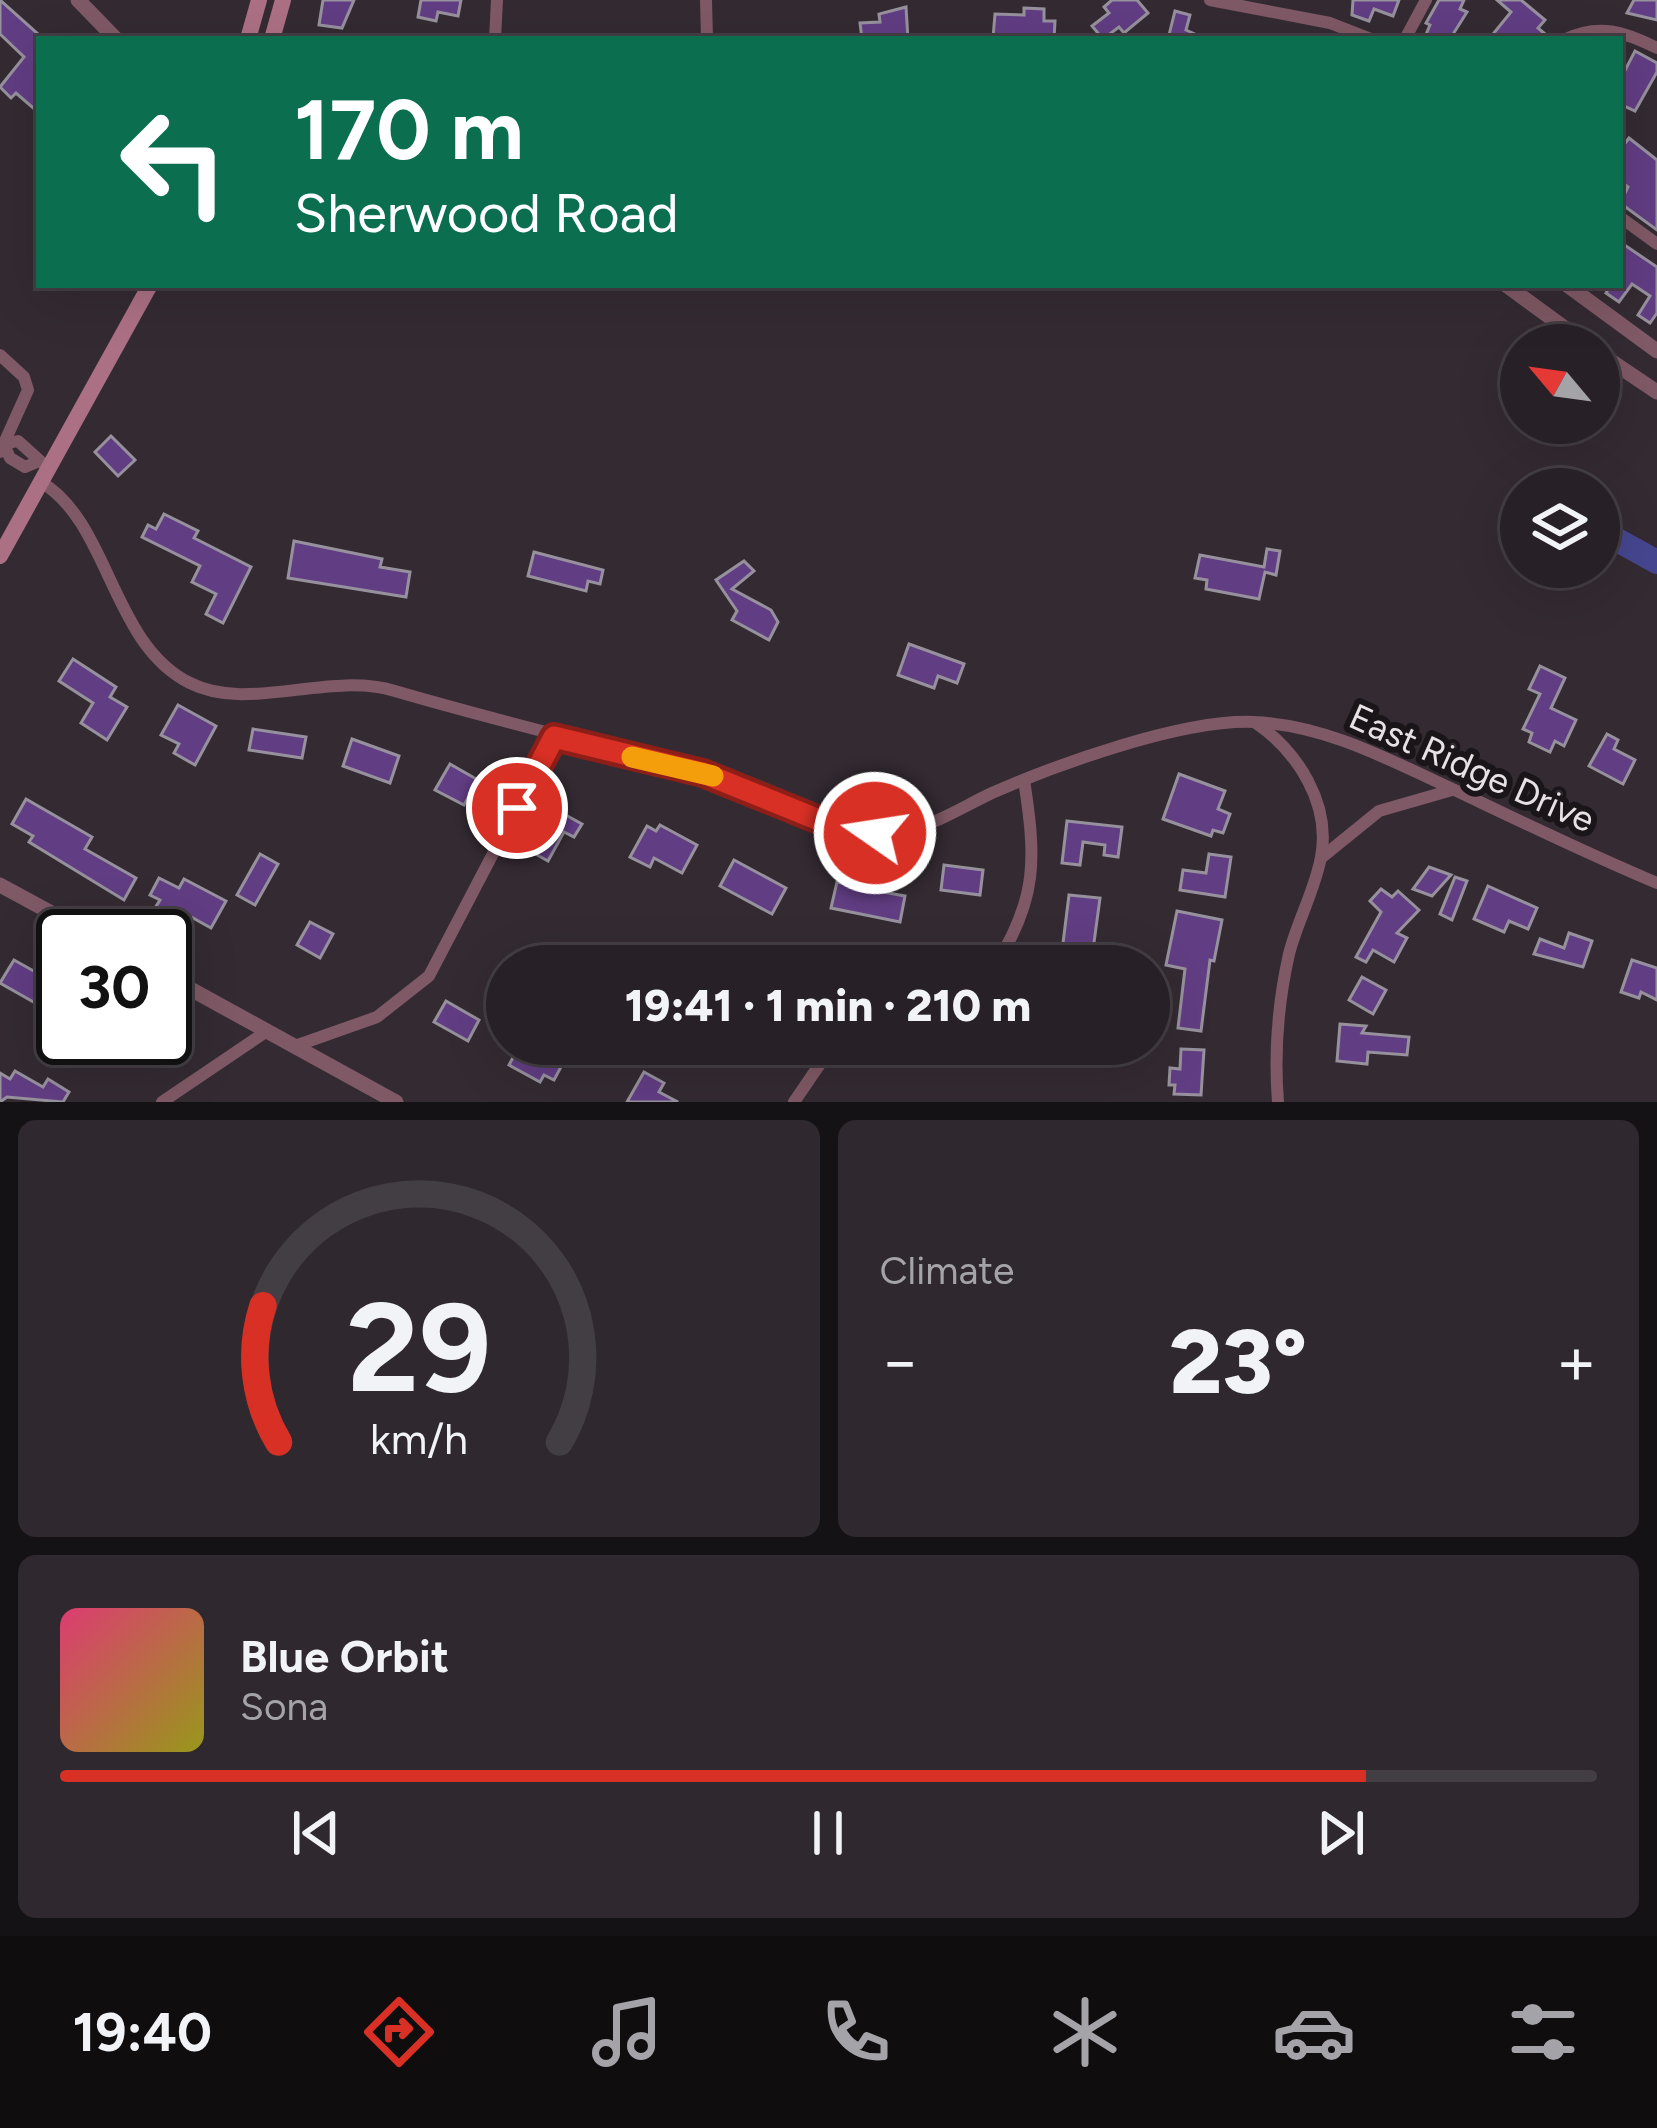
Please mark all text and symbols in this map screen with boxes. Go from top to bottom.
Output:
text: 170 m [294,79,524,180]
icon: left [96,84,252,240]
text: Sherwood Road [294,181,679,246]
north arrow [1500,324,1620,444]
map controls [1500,324,1620,588]
button: layers [1500,468,1620,588]
street label: East Ridge Drive [1343,695,1601,841]
pin [466,757,568,859]
position arrow [812,770,938,896]
icon: arrive [484,775,550,841]
speed limit sign: 30 [36,909,192,1065]
text: 19:41 · 1 min · 210 m [625,978,1031,1032]
text: Climate [880,1247,1014,1294]
text: 29 [346,1272,491,1422]
text: 23° [1169,1307,1307,1416]
text: − [880,1321,921,1401]
text: + [1556,1321,1597,1401]
text: km/h [370,1412,468,1464]
text: Blue Orbit [240,1629,449,1683]
text: Sona [240,1683,328,1730]
icon: previous [283,1800,349,1866]
icon: pause [795,1800,861,1866]
icon: next [1308,1800,1374,1866]
icon: directions [357,1990,441,2074]
icon: music [585,1990,669,2074]
icon: phone [814,1990,898,2074]
icon: climate [1043,1990,1127,2074]
icon: car [1272,1990,1356,2074]
icon: filters [1501,1990,1585,2074]
text: 19:40 [72,2000,212,2065]

